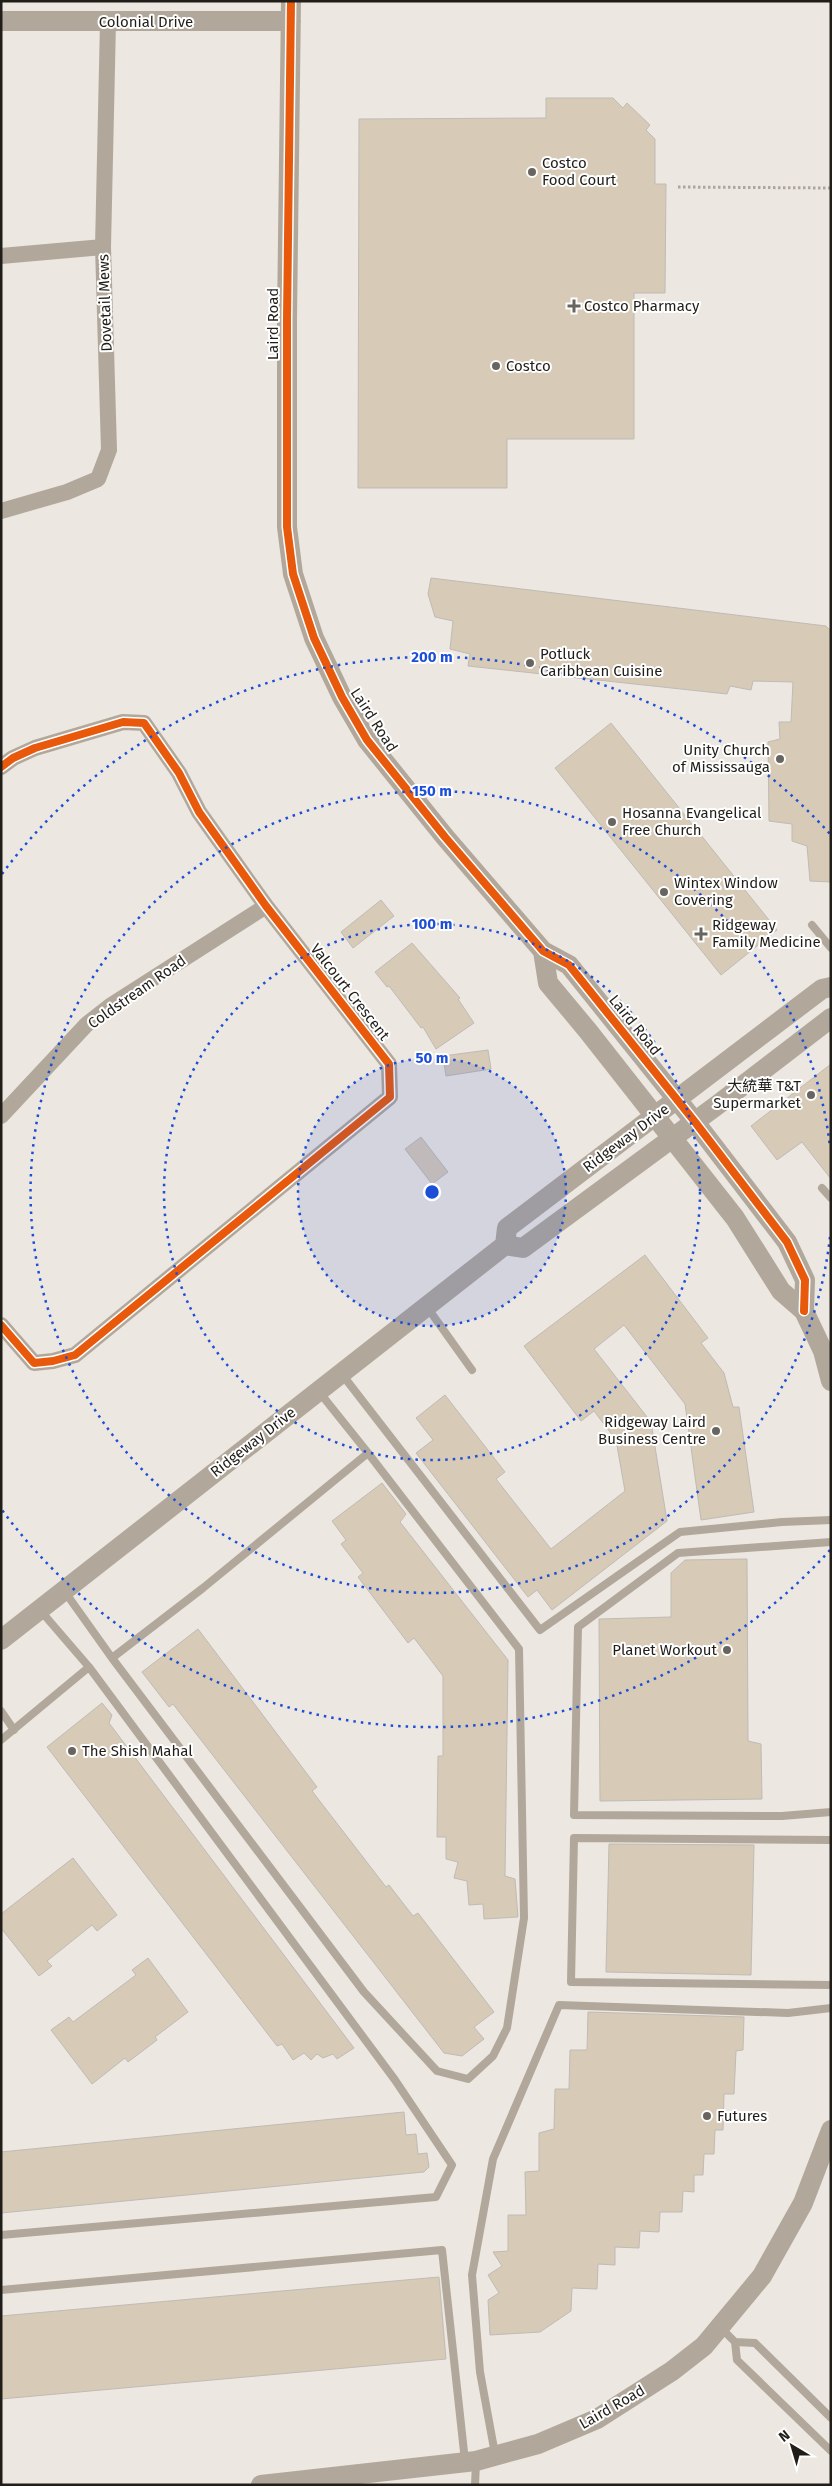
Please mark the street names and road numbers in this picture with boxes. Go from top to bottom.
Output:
street label: Colonial Drive [99,13,193,31]
street label: Dovetail Mews [94,254,116,352]
street label: Laird Road [264,288,282,360]
street label: Laird Road [347,685,401,755]
street label: Valcourt Crescent [307,940,394,1044]
street label: Coldstream Road [85,951,189,1033]
street label: Laird Road [605,991,665,1059]
street label: Ridgeway Drive [579,1100,673,1176]
street label: Ridgeway Drive [207,1403,299,1481]
street label: Laird Road [576,2381,648,2433]

